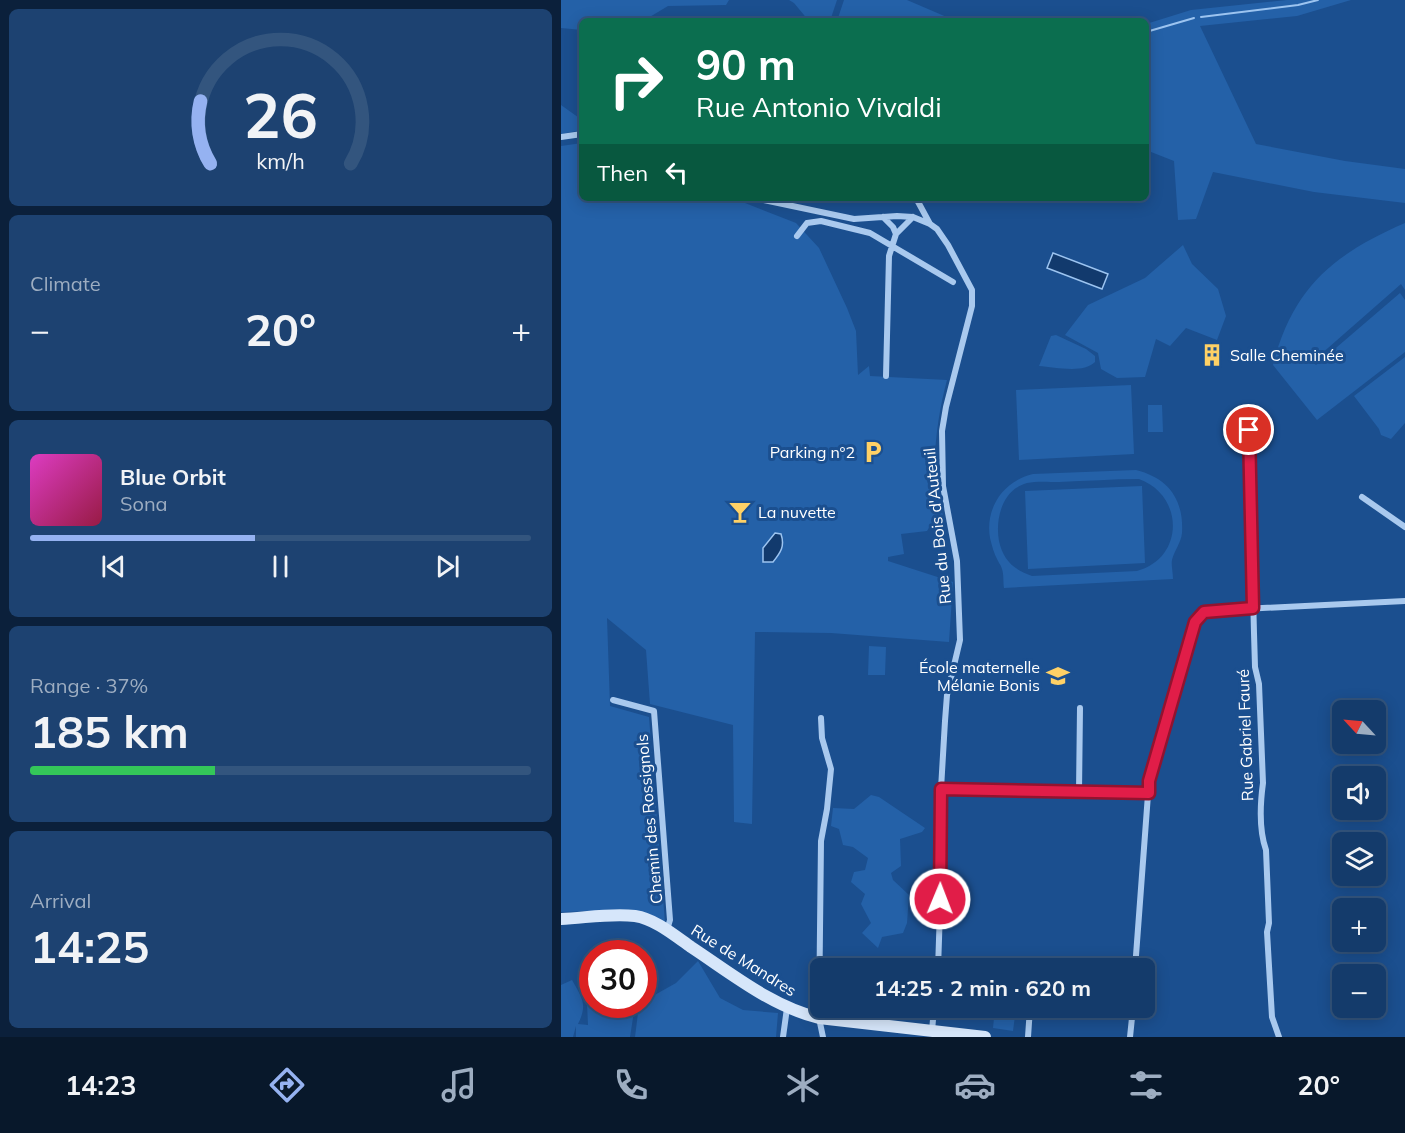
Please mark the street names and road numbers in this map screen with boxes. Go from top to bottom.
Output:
street label: Rue du Bois d'Auteuil [919,447,955,605]
street label: Rue Gabriel Fauré [1233,669,1257,801]
street label: Chemin des Rossignols [632,733,666,905]
street label: Rue de Mandres [688,920,800,1000]

